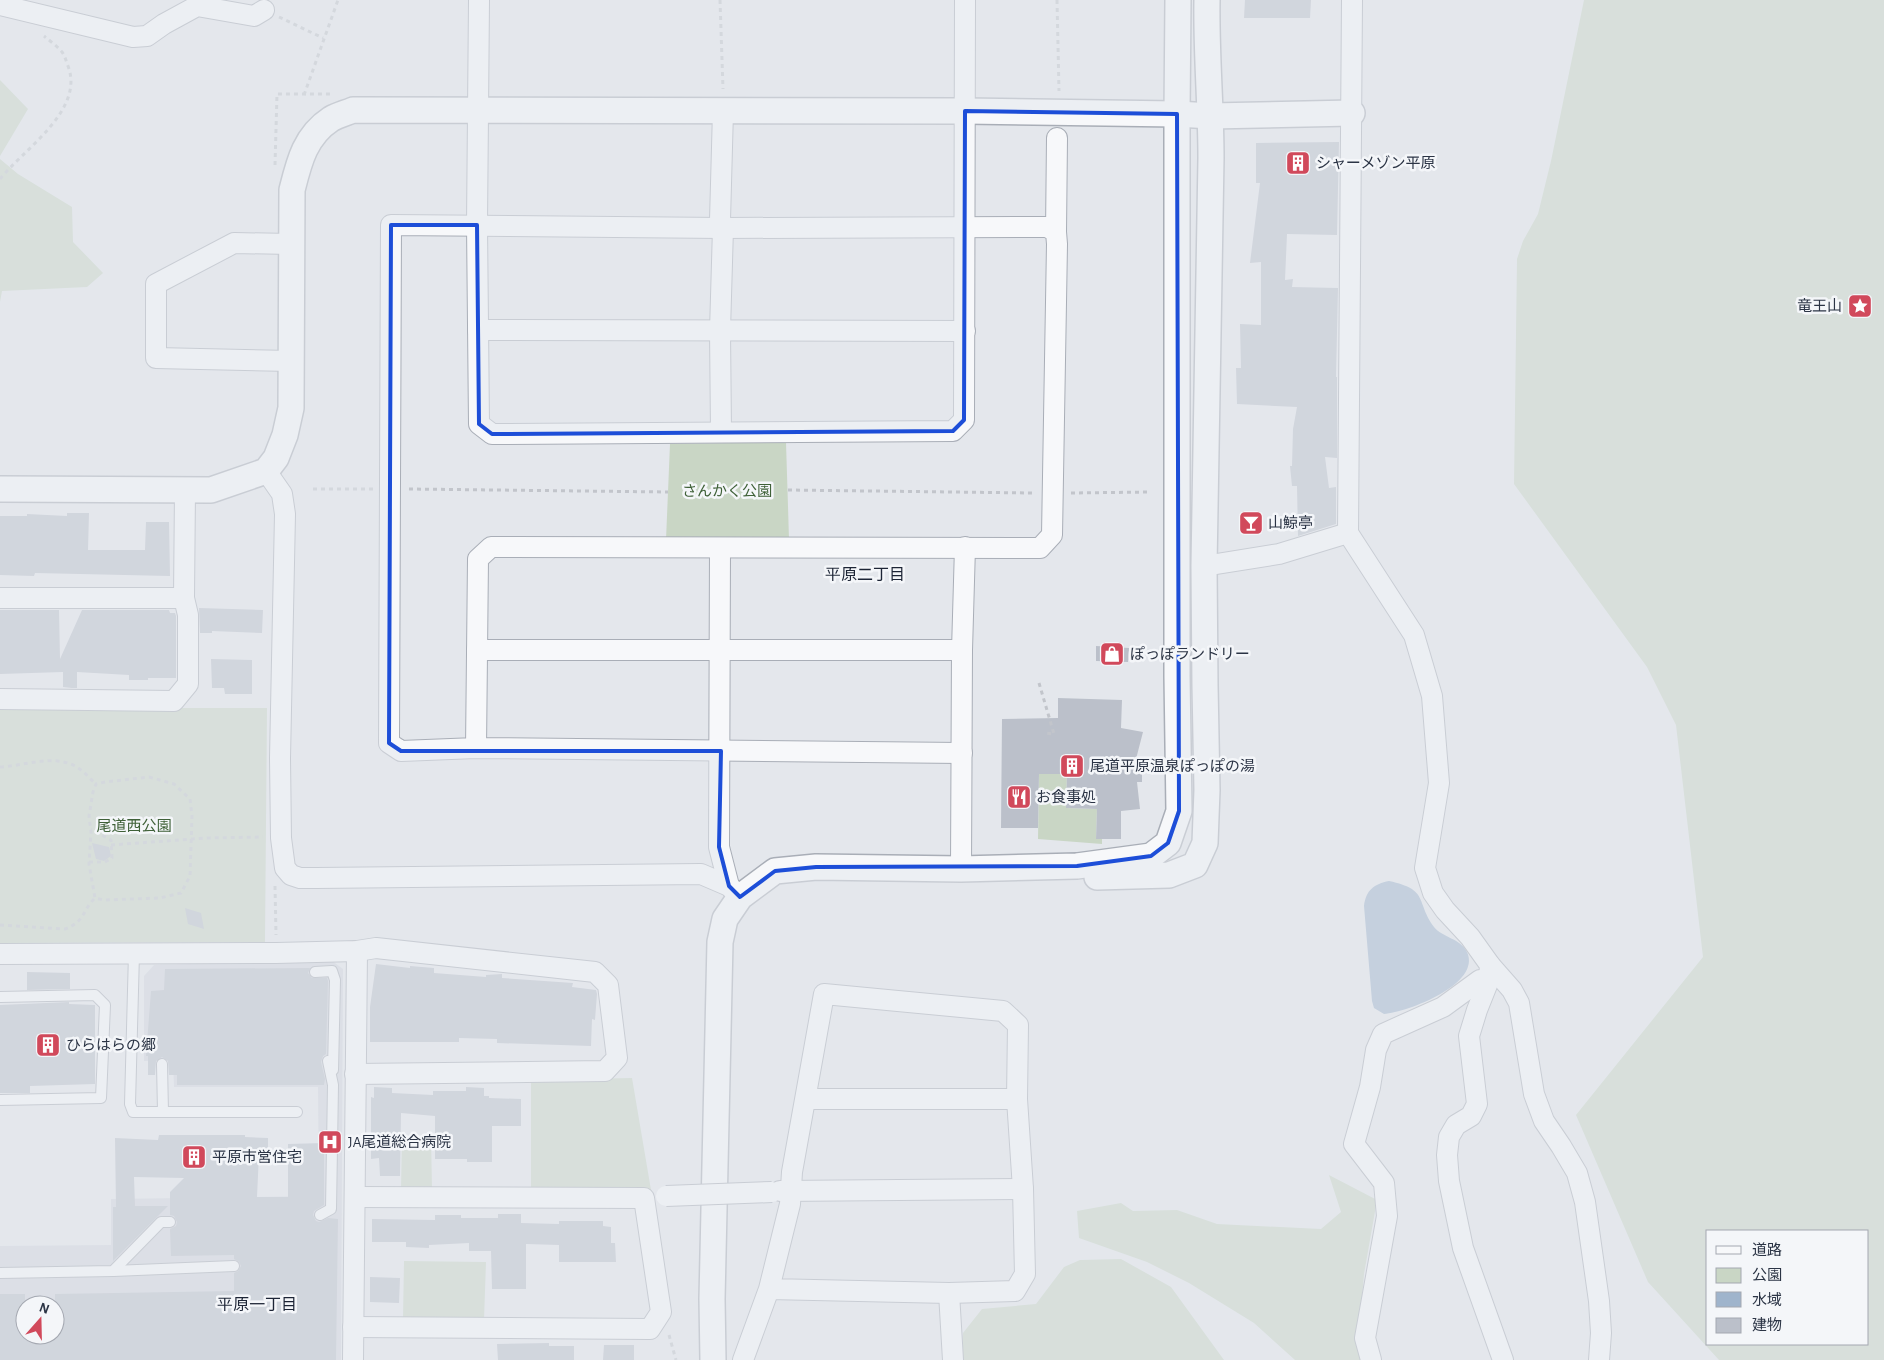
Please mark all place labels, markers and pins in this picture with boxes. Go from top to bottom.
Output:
building icon: シャーメゾン平原 [1285,150,1311,176]
place label: シャーメゾン平原 [1316,155,1435,171]
place icon: 竜王山 [1847,293,1873,319]
place label: 竜王山 [1797,298,1842,314]
bar icon: 山鯨亭 [1238,510,1264,536]
place label: 山鯨亭 [1268,515,1313,531]
shop icon: ぽっぽランドリー [1099,641,1125,667]
place label: ぽっぽランドリー [1130,646,1250,662]
building icon: 尾道平原温泉ぽっぽの湯 [1059,753,1085,779]
place label: 尾道平原温泉ぽっぽの湯 [1090,758,1255,774]
restaurant icon: お食事処 [1006,784,1032,810]
place label: お食事処 [1036,789,1096,805]
building icon: ひらはらの郷 [35,1032,61,1058]
place label: ひらはらの郷 [66,1037,156,1053]
hospital icon: JA尾道総合病院 [317,1129,343,1155]
place label: JA尾道総合病院 [348,1134,451,1150]
building icon: 平原市営住宅 [181,1144,207,1170]
place label: 平原市営住宅 [212,1149,302,1165]

